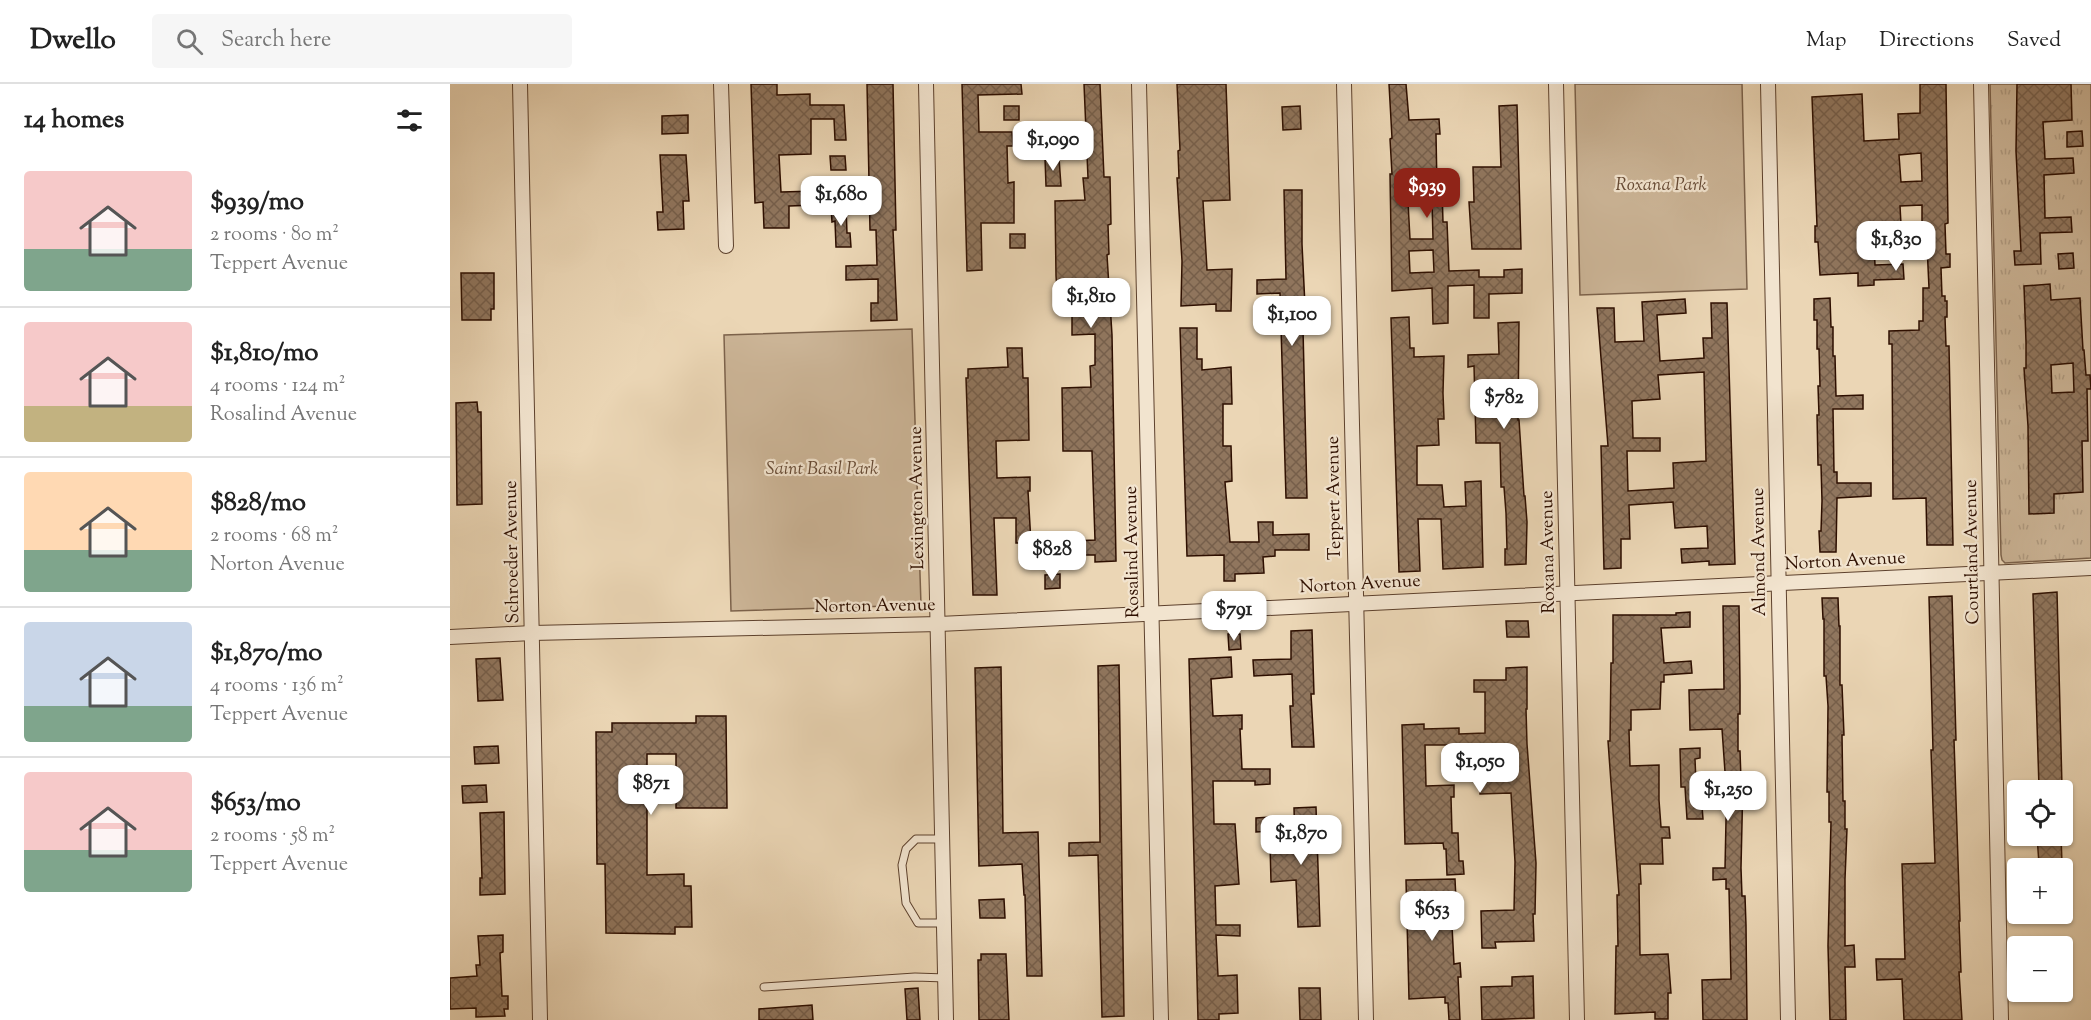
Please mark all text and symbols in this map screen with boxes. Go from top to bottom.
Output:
search box [152,14,572,68]
text: Dwello [30,21,116,61]
icon: search [173,25,206,58]
text: Search here [221,25,331,57]
text: Map [1806,26,1846,56]
text: Directions [1879,26,1974,56]
text: Saved [2007,26,2061,56]
text: 14 homes [24,102,124,139]
icon: filters [393,104,426,137]
pin: $1,090 [1004,121,1102,172]
text: $1,090 [1027,126,1079,155]
pin: $939 [1391,168,1463,219]
text: $939 [1408,173,1446,202]
park label: Roxana Park [1615,173,1707,199]
pin: $1,680 [792,176,890,227]
text: $1,680 [815,181,867,210]
text: $939/mo [210,184,304,221]
icon: home [72,195,144,267]
text: 2 rooms · 80 m² [210,221,339,250]
pin: $1,830 [1847,221,1945,272]
text: $1,830 [1871,226,1921,255]
text: Teppert Avenue [210,250,348,279]
pin: $1,810 [1042,278,1140,329]
text: $1,810 [1066,283,1116,312]
pin: $1,100 [1243,296,1341,347]
text: $1,100 [1267,301,1317,330]
text: $1,810/mo [210,335,319,372]
icon: home [72,346,144,418]
text: 4 rooms · 124 m² [210,372,345,401]
pin: $782 [1468,379,1540,430]
text: $782 [1484,384,1524,413]
text: Rosalind Avenue [210,401,357,430]
street label: Lexington Avenue [904,426,932,570]
street label: Teppert Avenue [1321,436,1349,560]
park label: Saint Basil Park [766,457,878,483]
street label: Courtland Avenue [1959,479,1987,625]
street label: Schroeder Avenue [499,480,527,624]
text: $828/mo [210,485,306,522]
street label: Rosalind Avenue [1119,486,1147,618]
street label: Almond Avenue [1746,487,1774,617]
street label: Roxana Avenue [1535,490,1563,614]
icon: home [72,496,144,568]
text: 2 rooms · 68 m² [210,522,338,551]
pin: $828 [1016,531,1088,582]
text: $828 [1032,536,1072,565]
street label: Norton Avenue [1784,546,1906,578]
text: Norton Avenue [210,551,345,580]
street label: Norton Avenue [1299,569,1421,601]
pin: $791 [1198,591,1270,642]
street label: Norton Avenue [814,593,936,621]
text: $791 [1216,596,1252,625]
text: $1,870/mo [210,635,322,672]
icon: home [72,646,144,718]
text: 4 rooms · 136 m² [210,672,344,701]
text: Teppert Avenue [210,701,348,730]
pin: $1,050 [1431,743,1529,794]
text: $1,050 [1455,748,1505,777]
pin: $871 [615,765,687,816]
text: $871 [632,770,670,799]
pin: $1,250 [1679,771,1777,822]
text: $1,250 [1703,776,1753,805]
map controls [2007,780,2073,1002]
button: locate [2007,780,2073,846]
text: $653/mo [210,785,301,822]
icon: home [72,796,144,868]
pin: $1,870 [1252,815,1350,866]
text: $1,870 [1275,820,1327,849]
text: 2 rooms · 58 m² [210,822,335,851]
text: Teppert Avenue [210,851,348,880]
button: + [2007,858,2073,924]
pin: $653 [1396,891,1468,942]
text: $653 [1414,896,1450,925]
button: − [2007,936,2073,1002]

